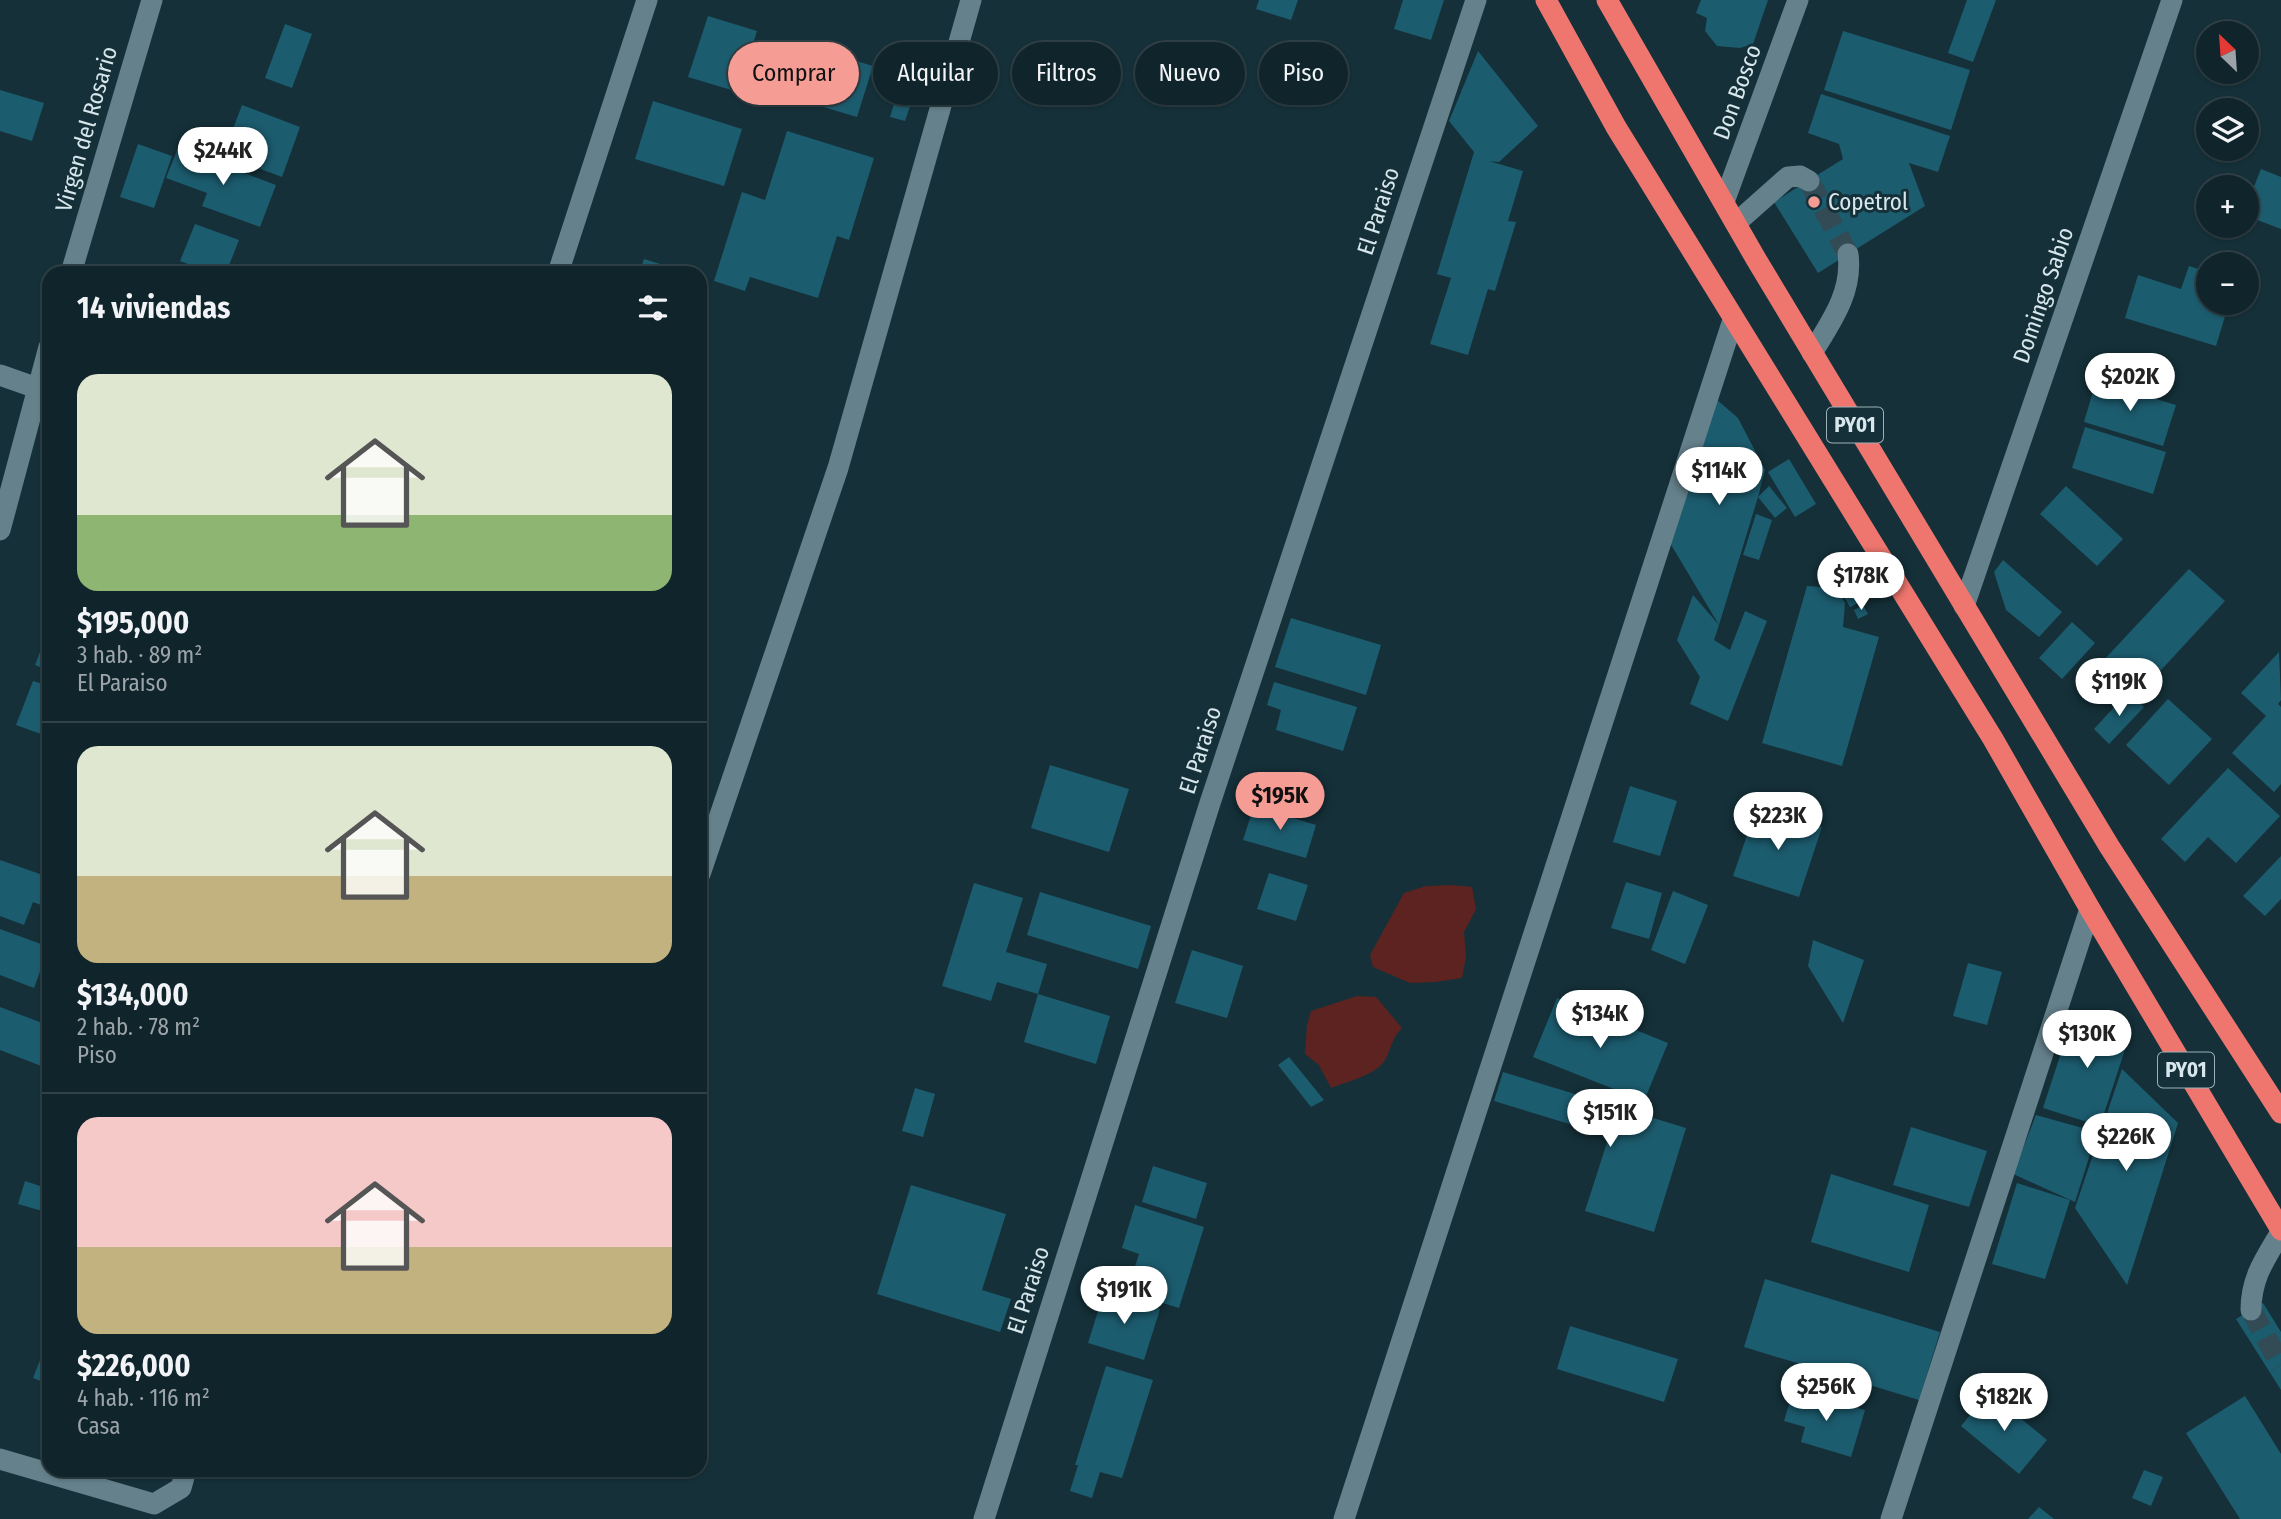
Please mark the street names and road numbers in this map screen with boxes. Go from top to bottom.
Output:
street label: Don Bosco [1707,41,1767,143]
street label: Virgen del Rosario [49,43,123,215]
street label: El Paraiso [1351,164,1405,258]
street label: Domingo Sabio [2007,223,2079,367]
road number: PY01 [1827,408,1883,442]
street label: El Paraiso [1173,703,1227,797]
road number: PY01 [2158,1052,2214,1088]
street label: El Paraiso [1001,1243,1055,1337]

